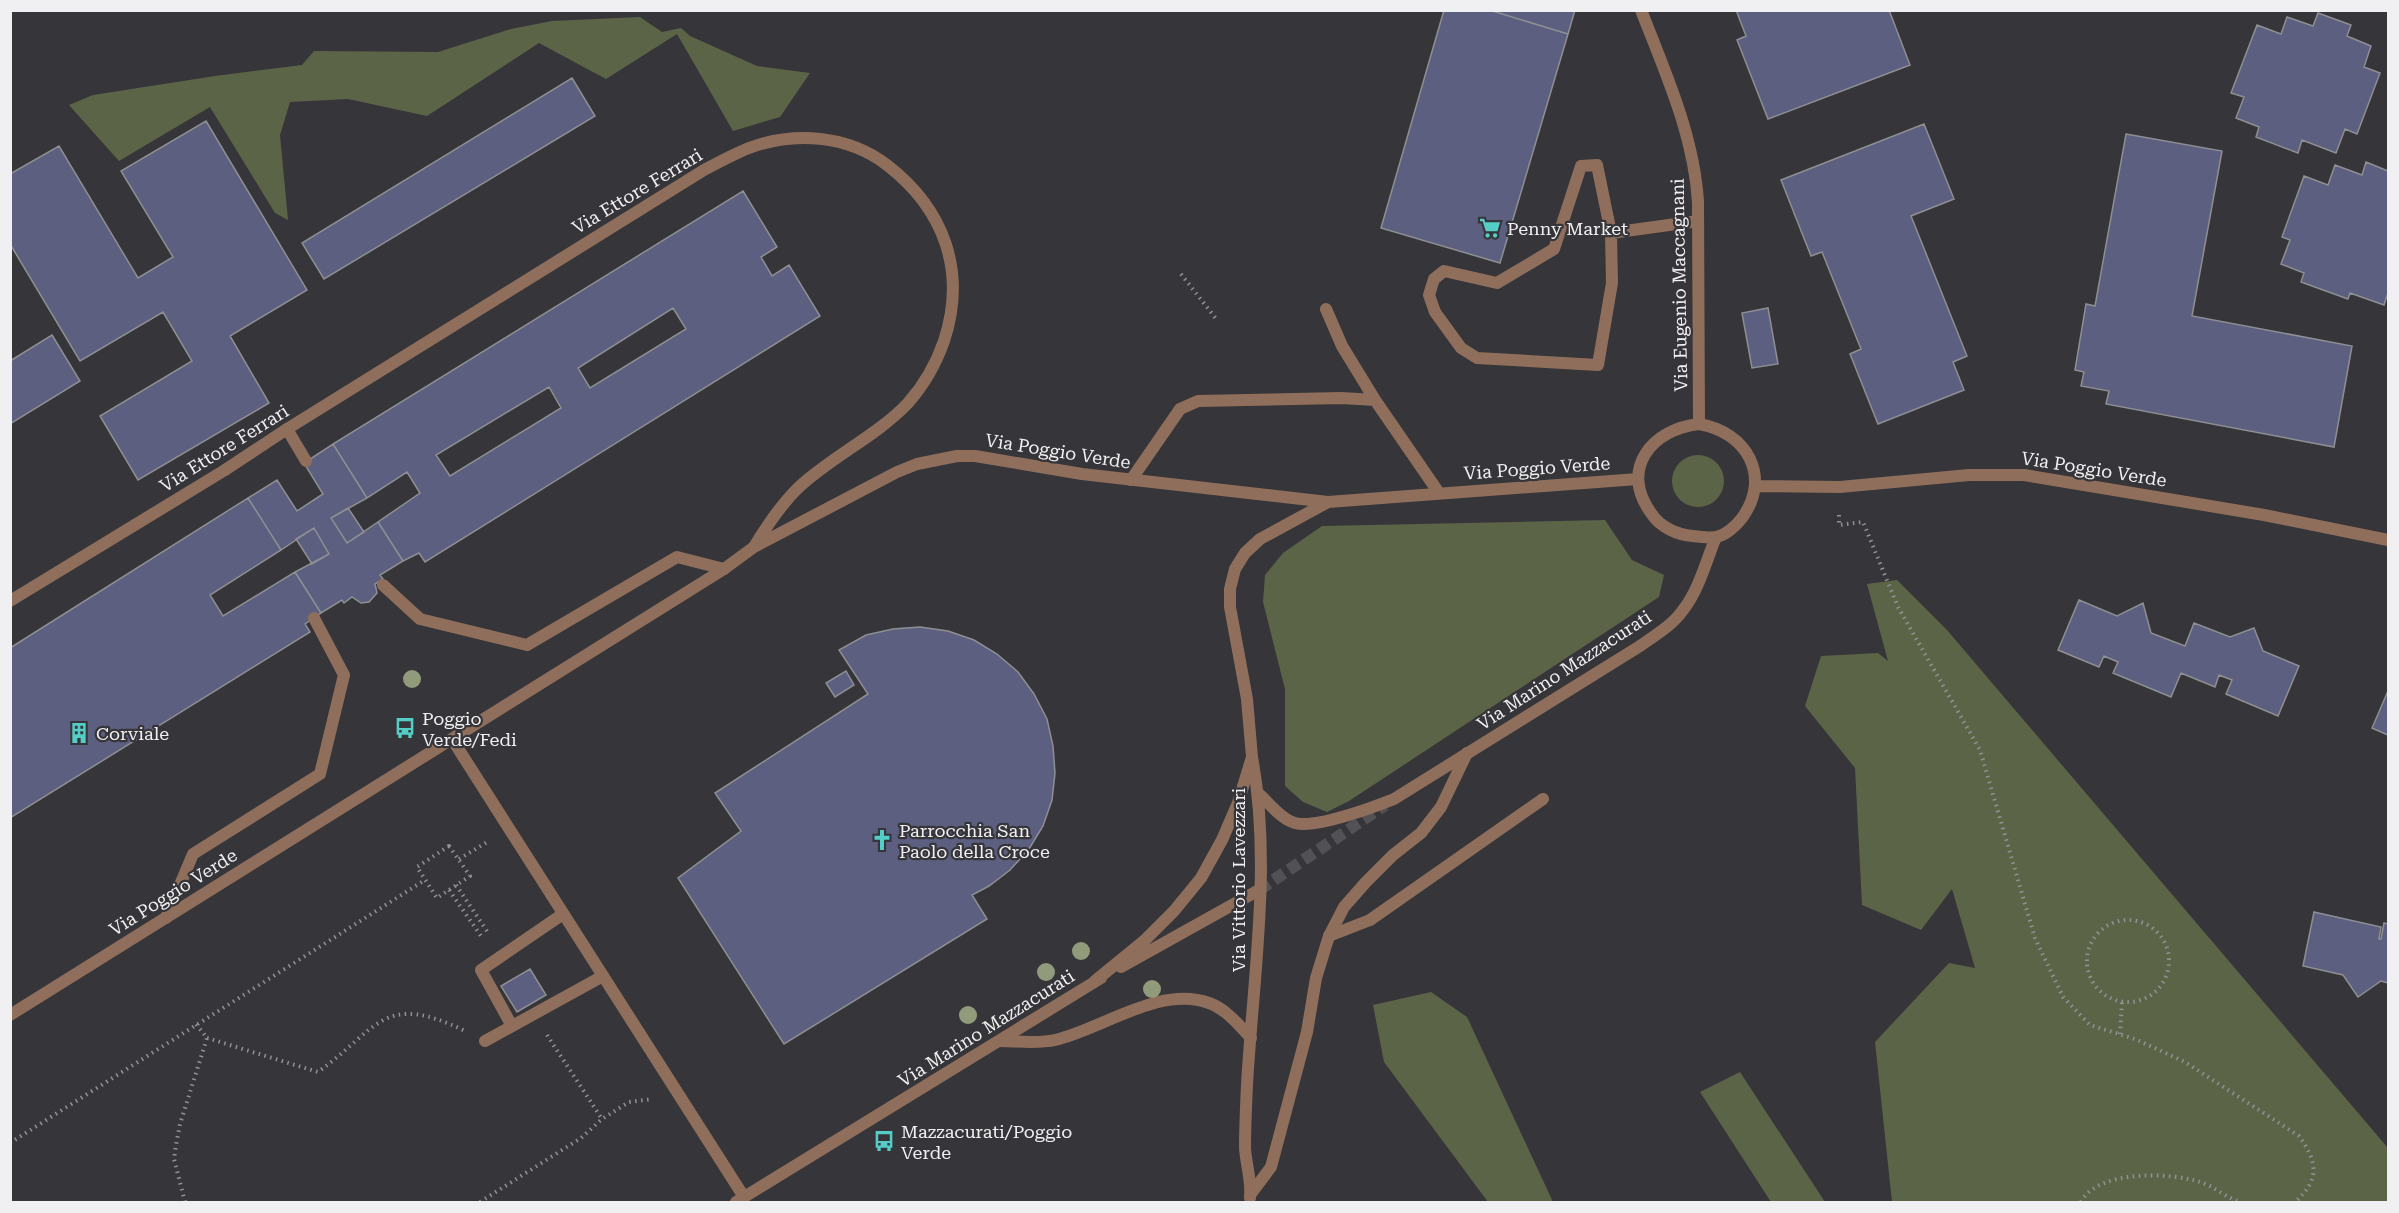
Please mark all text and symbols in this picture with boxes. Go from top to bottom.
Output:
street label: Via Ettore Ferrari [568,144,706,238]
street label: Via Eugenio Maccagnani [1667,178,1691,392]
supermarket icon: Penny Market [1478,216,1502,240]
place label: Penny Market [1507,218,1628,239]
street label: Via Ettore Ferrari [156,400,292,496]
street label: Via Poggio Verde [984,429,1132,473]
street label: Via Poggio Verde [2020,447,2168,491]
street label: Via Poggio Verde [1463,452,1611,484]
street label: Via Marino Mazzacurati [1473,606,1655,734]
place label: Poggio Verde/Fedi [422,708,517,750]
bus stop icon: Poggio Verde/Fedi [393,716,417,740]
building icon: Corviale [67,721,91,745]
place label: Corviale [96,723,169,744]
street label: Via Vittorio Lavezzari [1228,787,1249,972]
place label: Parrocchia San Paolo della Croce [899,820,1050,862]
church icon: Parrocchia San Paolo della Croce [870,828,894,852]
street label: Via Poggio Verde [105,844,241,940]
street label: Via Marino Mazzacurati [894,965,1078,1091]
place label: Mazzacurati/Poggio Verde [901,1121,1072,1163]
bus stop icon: Mazzacurati/Poggio Verde [872,1129,896,1153]

